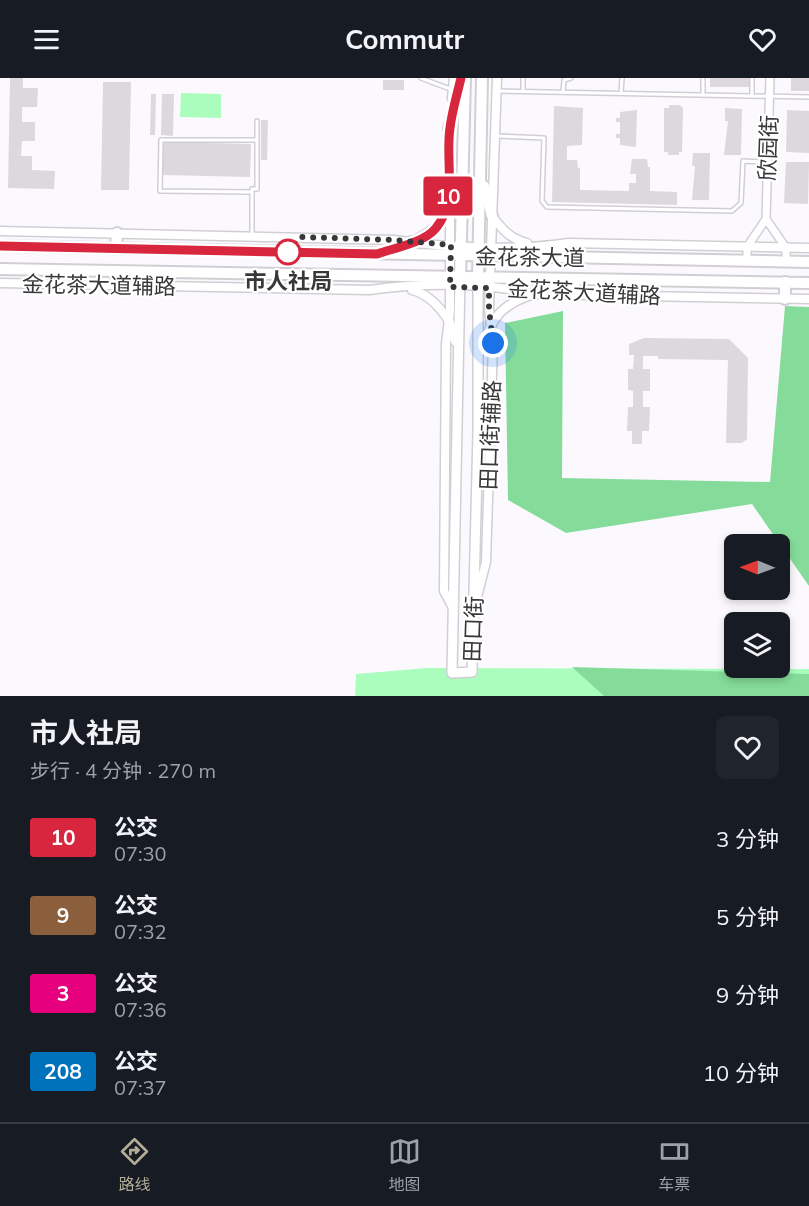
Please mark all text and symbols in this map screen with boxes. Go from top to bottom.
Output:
text: Commutr [345,22,464,56]
icon: menu [30,23,63,56]
icon: heart [746,23,779,56]
street label: 欣园街 [753,115,783,181]
line badge: 10 [421,176,475,216]
text: 10 [435,183,461,209]
marker: 市人社局 [275,239,301,265]
street label: 金花茶大道 [475,242,585,272]
place label: 市人社局 [244,267,332,295]
street label: 金花茶大道辅路 [22,270,176,300]
street label: 金花茶大道辅路 [506,274,662,310]
your location [478,328,508,358]
street label: 田口街辅路 [474,380,506,490]
north arrow [724,534,790,600]
map controls [724,534,790,678]
street label: 田口街 [458,596,488,662]
button: layers [724,612,790,678]
text: 市人社局 [30,715,142,750]
button: heart [716,716,779,779]
text: 步行 · 4 分钟 · 270 m [30,758,216,783]
text: 公交 [114,813,158,841]
text: 10 [50,824,76,850]
text: 3 分钟 [716,825,779,853]
text: 07:30 [114,841,167,866]
text: 公交 [114,891,158,919]
text: 9 [57,902,69,928]
text: 5 分钟 [716,903,779,931]
text: 07:32 [114,919,167,944]
text: 公交 [114,969,158,997]
text: 3 [57,980,69,1006]
text: 9 分钟 [716,981,779,1009]
text: 07:36 [114,997,167,1022]
text: 公交 [114,1047,158,1075]
text: 208 [44,1058,82,1084]
text: 10 分钟 [703,1059,779,1087]
text: 07:37 [114,1075,167,1100]
tab: 路线 [118,1135,151,1195]
tab: 地图 [388,1135,421,1195]
tab: 车票 [658,1135,691,1195]

